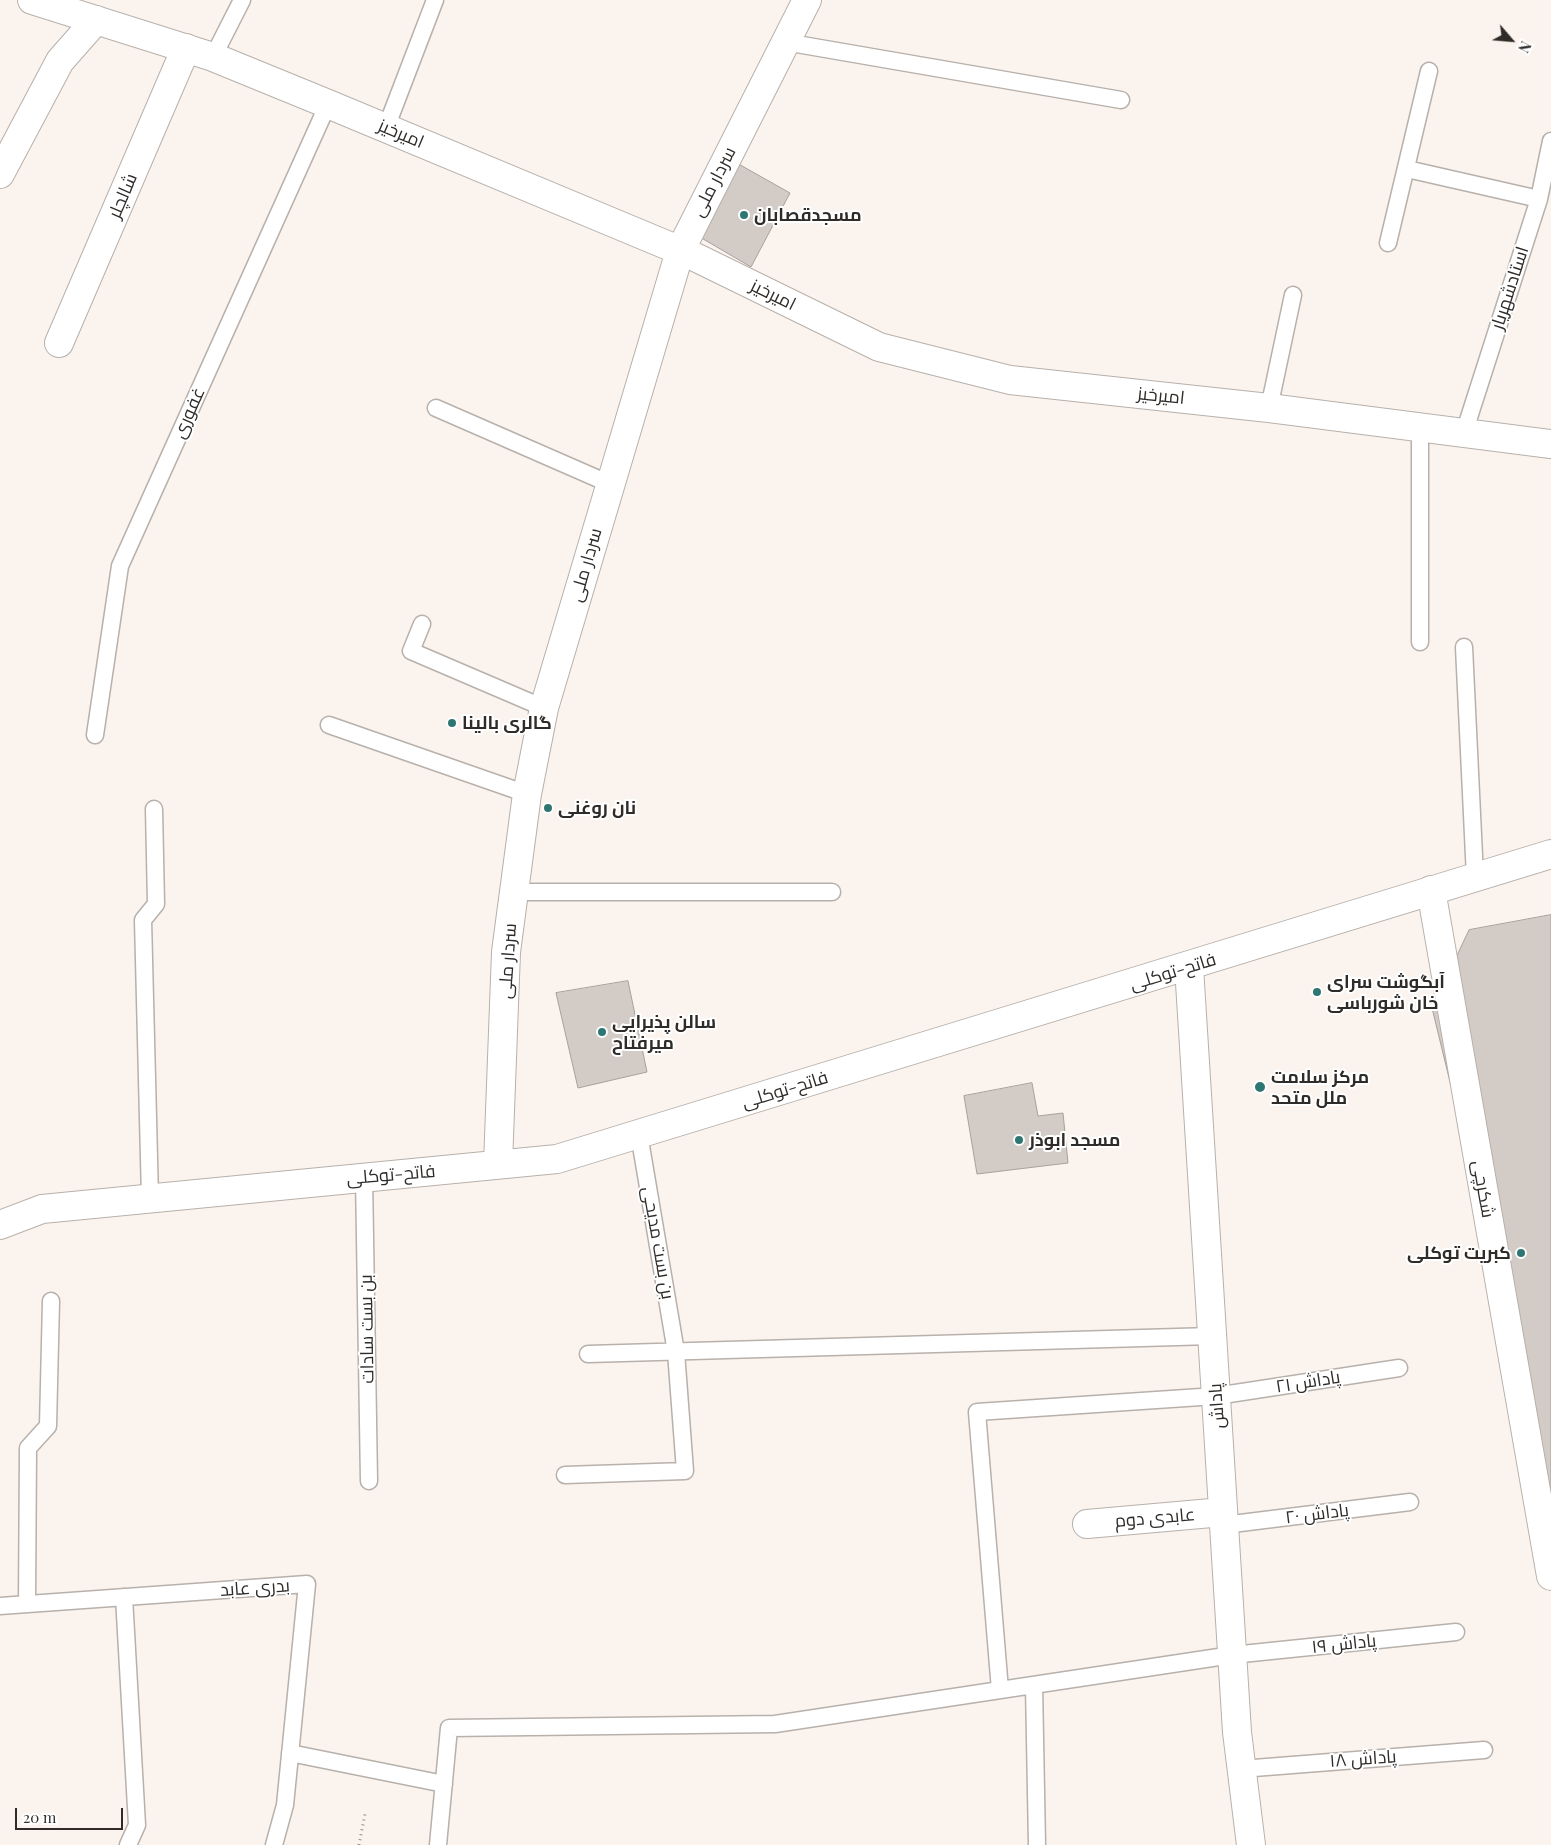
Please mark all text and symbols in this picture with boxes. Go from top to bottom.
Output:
north arrow [1486,15,1536,65]
text: N [1514,38,1536,56]
street label: امیرخیز [375,115,427,153]
street label: سردار ملی [687,143,741,221]
street label: شالچلر [104,170,142,222]
place label: مسجدقصابان [754,204,862,226]
marker: مسجدقصابان [738,209,750,221]
street label: استادشهریار [1486,244,1534,332]
street label: امیرخیز [747,275,799,315]
street label: امیرخیز [1136,383,1186,409]
street label: غفوری [168,384,210,442]
street label: سردار ملی [565,526,607,604]
place label: گالری بالینا [462,712,552,734]
marker: گالری بالینا [446,717,458,729]
place label: نان روغنی [558,797,636,819]
marker: نان روغنی [542,802,554,814]
street label: سردار ملی [495,922,521,1000]
street label: فاتح-توکلی [1127,949,1219,995]
place label: آبگوشت سرای خان شورباسی [1327,971,1445,1014]
marker: آبگوشت سرای خان شورباسی [1311,986,1323,998]
place label: سالن پذیرایی میرفتاح [612,1011,716,1054]
marker: سالن پذیرایی میرفتاح [596,1026,608,1038]
place label: مرکز سلامت ملل متحد [1271,1066,1369,1108]
street label: فاتح-توکلی [739,1067,831,1113]
marker: مرکز سلامت ملل متحد [1253,1080,1267,1094]
place label: مسجد ابوذر [1029,1129,1120,1151]
marker: مسجد ابوذر [1013,1134,1025,1146]
street label: شکرچی [1467,1159,1499,1219]
street label: فاتح-توکلی [346,1160,436,1190]
street label: بن بست مدیحی [637,1185,679,1301]
place label: کبریت توکلی [1407,1242,1511,1264]
marker: کبریت توکلی [1515,1247,1527,1259]
street label: بن بست سادات [355,1274,379,1384]
street label: پاداش ۲۱ [1274,1366,1342,1398]
street label: پاداش [1205,1383,1229,1429]
street label: پاداش ۲۰ [1284,1499,1350,1529]
street label: عابدی دوم [1114,1504,1196,1532]
street label: بدری عابد [219,1575,291,1601]
street label: پاداش ۱۹ [1311,1630,1377,1658]
street label: پاداش ۱۸ [1329,1746,1397,1772]
scale bar [18,1798,125,1830]
text: 20 m [23,1807,56,1827]

